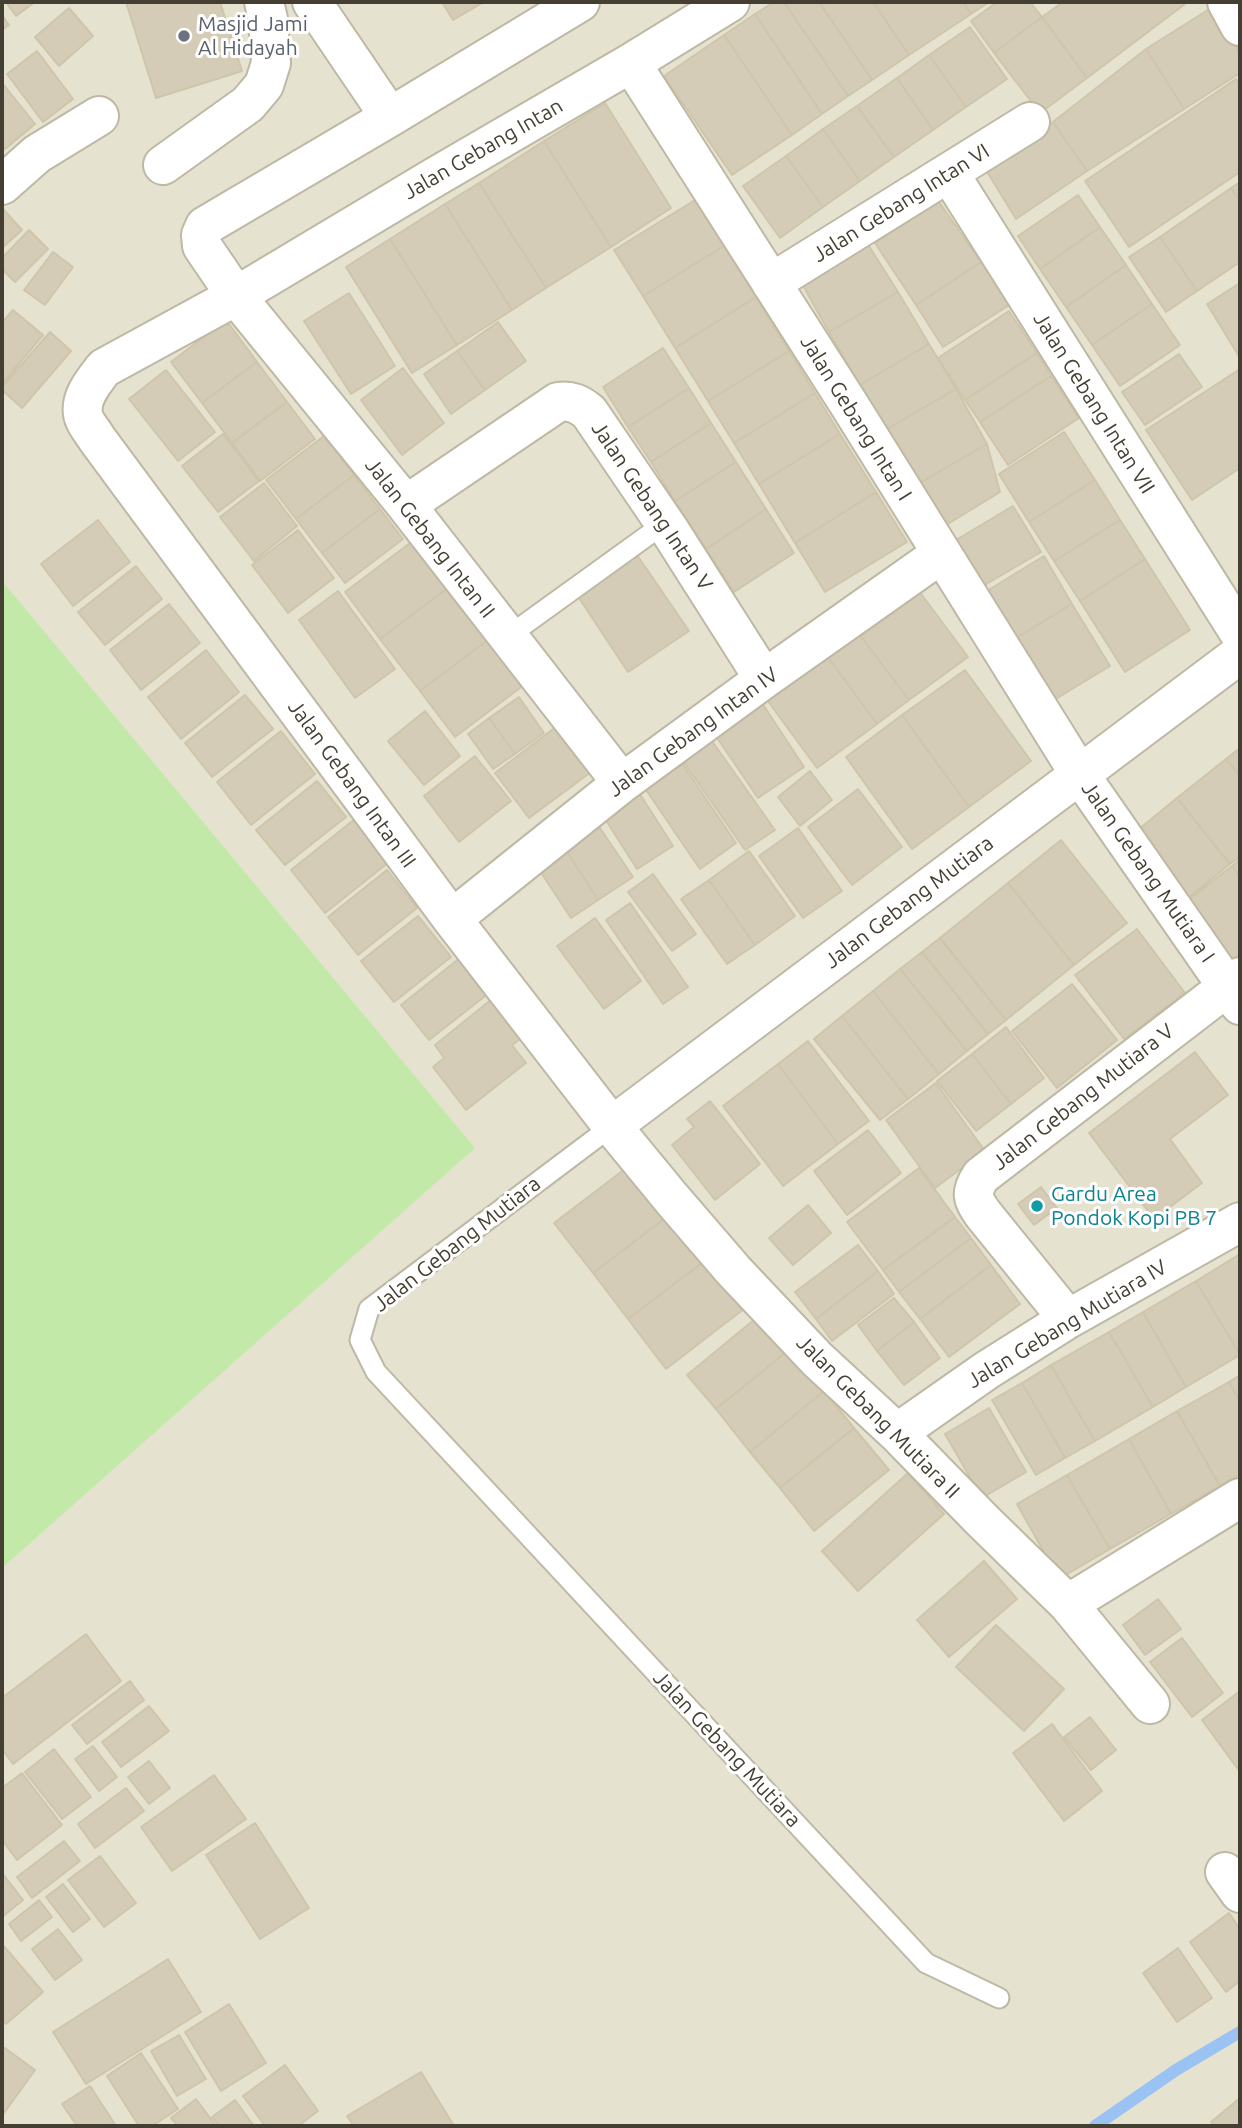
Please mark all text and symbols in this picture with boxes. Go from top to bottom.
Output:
place label: Masjid Jami Al Hidayah [198,11,308,61]
marker: Masjid Jami Al Hidayah [176,28,192,44]
street label: Jalan Gebang Intan [399,93,567,205]
street label: Jalan Gebang Intan VI [808,138,994,268]
street label: Jalan Gebang Intan VII [1028,308,1160,498]
street label: Jalan Gebang Intan I [795,331,917,505]
street label: Jalan Gebang Intan V [586,417,718,595]
street label: Jalan Gebang Intan II [360,453,500,623]
street label: Jalan Gebang Intan IV [603,662,783,802]
street label: Jalan Gebang Intan III [283,695,421,873]
street label: Jalan Gebang Mutiara I [1076,777,1220,967]
street label: Jalan Gebang Mutiara [820,830,998,974]
street label: Jalan Gebang Mutiara V [987,1018,1179,1176]
street label: Jalan Gebang Mutiara [369,1171,545,1317]
place label: Gardu Area Pondok Kopi PB 7 [1051,1181,1217,1231]
marker: Gardu Area Pondok Kopi PB 7 [1029,1198,1045,1214]
street label: Jalan Gebang Mutiara IV [963,1254,1171,1394]
street label: Jalan Gebang Mutiara II [791,1330,965,1504]
street label: Jalan Gebang Mutiara [648,1665,806,1833]

